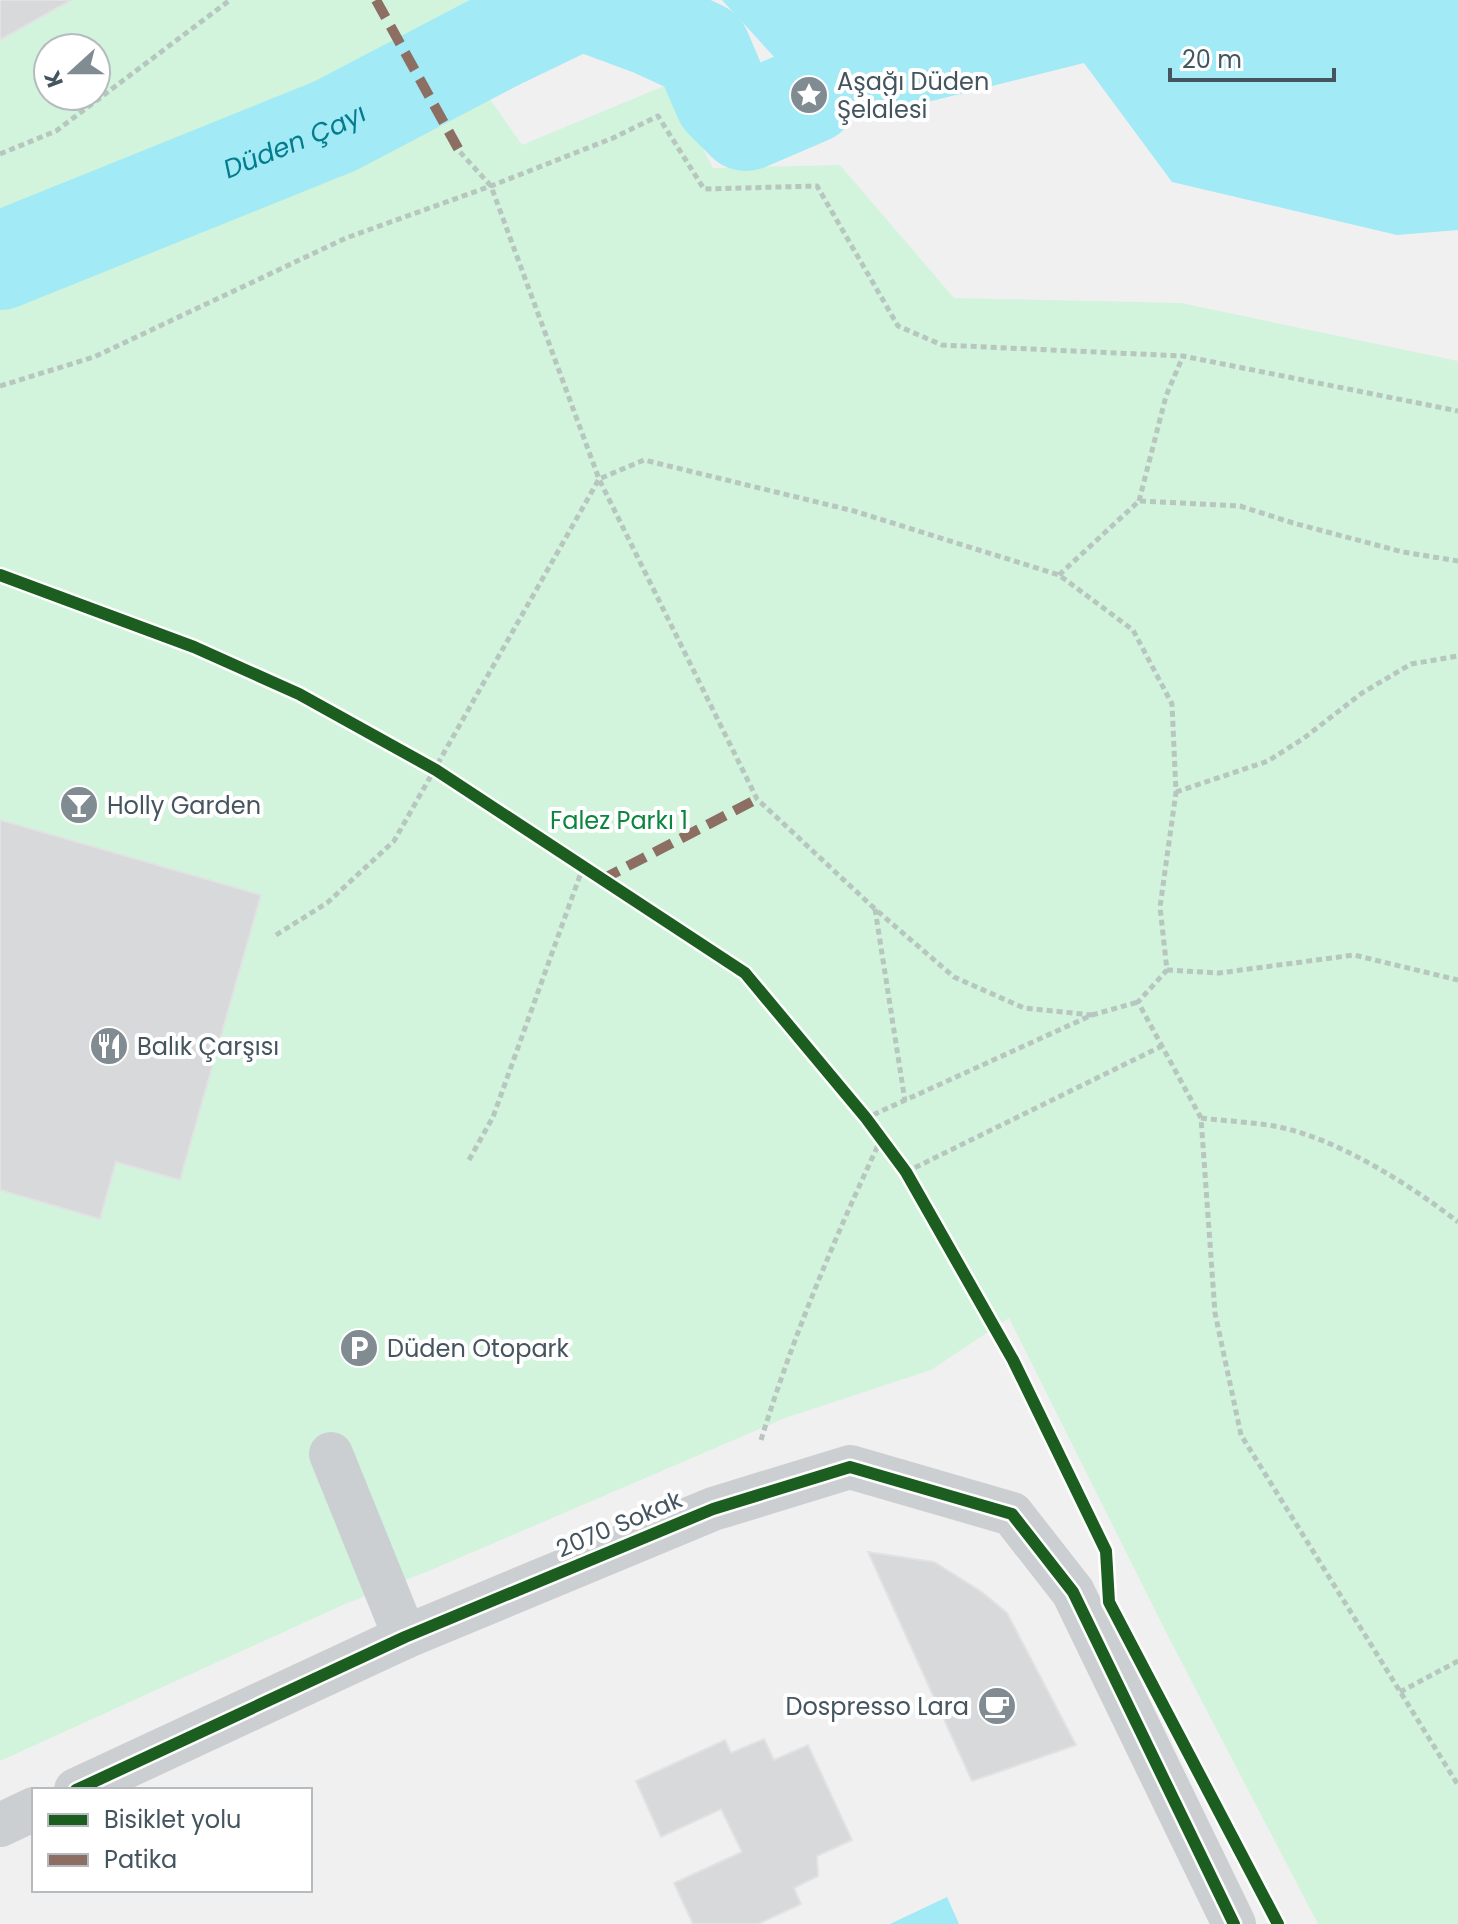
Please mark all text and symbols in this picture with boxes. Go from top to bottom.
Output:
north arrow [32,32,112,112]
scale bar [1170,32,1334,82]
text: 20 m [1182,43,1242,76]
place label: Aşağı Düden Şelalesi [837,65,989,126]
text: K [37,66,71,92]
place icon: Aşağı Düden Şelalesi [788,74,830,116]
water label: Düden Çayı [218,95,372,187]
bar icon: Holly Garden [58,784,100,826]
place label: Holly Garden [107,789,261,822]
park label: Falez Parkı 1 [550,804,688,837]
restaurant icon: Balık Çarşısı [88,1025,130,1067]
place label: Balık Çarşısı [137,1030,279,1063]
parking icon: Düden Otopark [338,1327,380,1369]
place label: Düden Otopark [387,1332,570,1365]
street label: 2070 Sokak [551,1482,688,1565]
cafe icon: Dospresso Lara [976,1685,1018,1727]
place label: Dospresso Lara [785,1690,969,1723]
legend [32,1788,312,1892]
text: Bisiklet yolu [104,1803,241,1836]
text: Patika [104,1843,177,1876]

